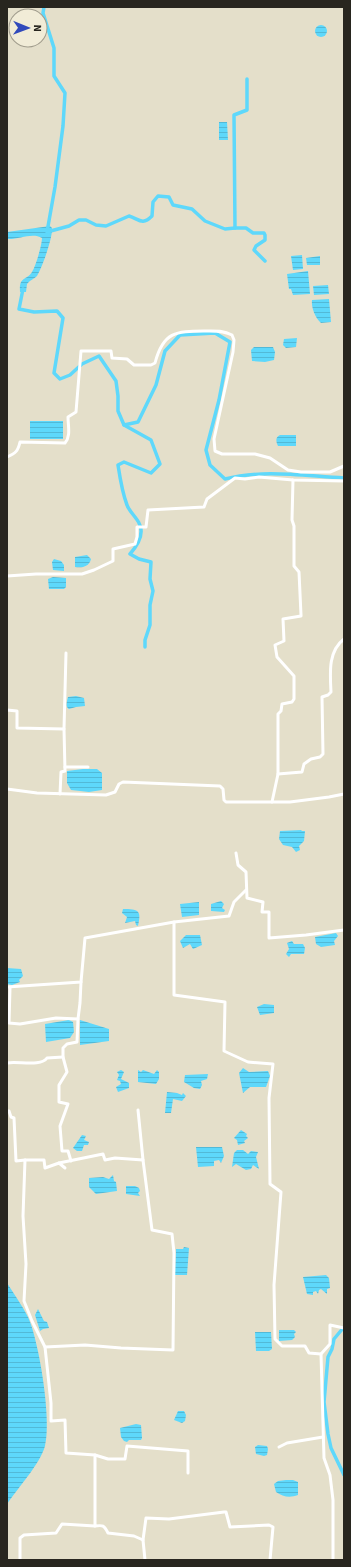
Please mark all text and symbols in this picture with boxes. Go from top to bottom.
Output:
north arrow [8,8,48,48]
text: N [30,24,45,32]

